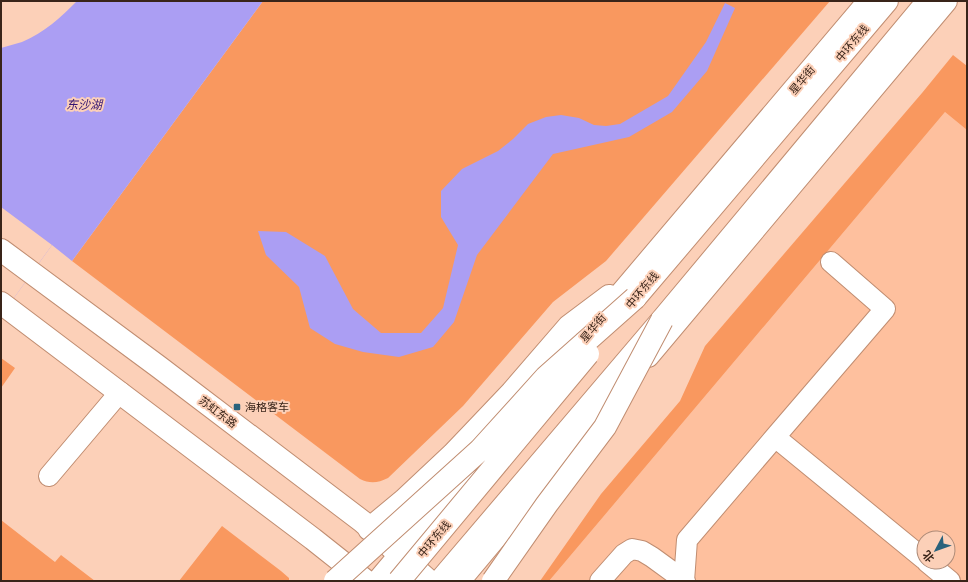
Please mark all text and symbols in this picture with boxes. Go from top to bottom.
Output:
street label: 中环东线 [832,22,872,64]
street label: 星华街 [786,63,818,97]
water label: 东沙湖 [66,97,104,112]
street label: 中环东线 [622,269,662,311]
street label: 星华街 [577,311,609,345]
street label: 苏虹东路 [196,393,240,431]
place label: 海格客车 [245,400,289,414]
marker: 海格客车 [232,402,242,412]
street label: 中环东线 [414,518,454,560]
north arrow [916,530,956,570]
text: 北 [920,548,937,565]

